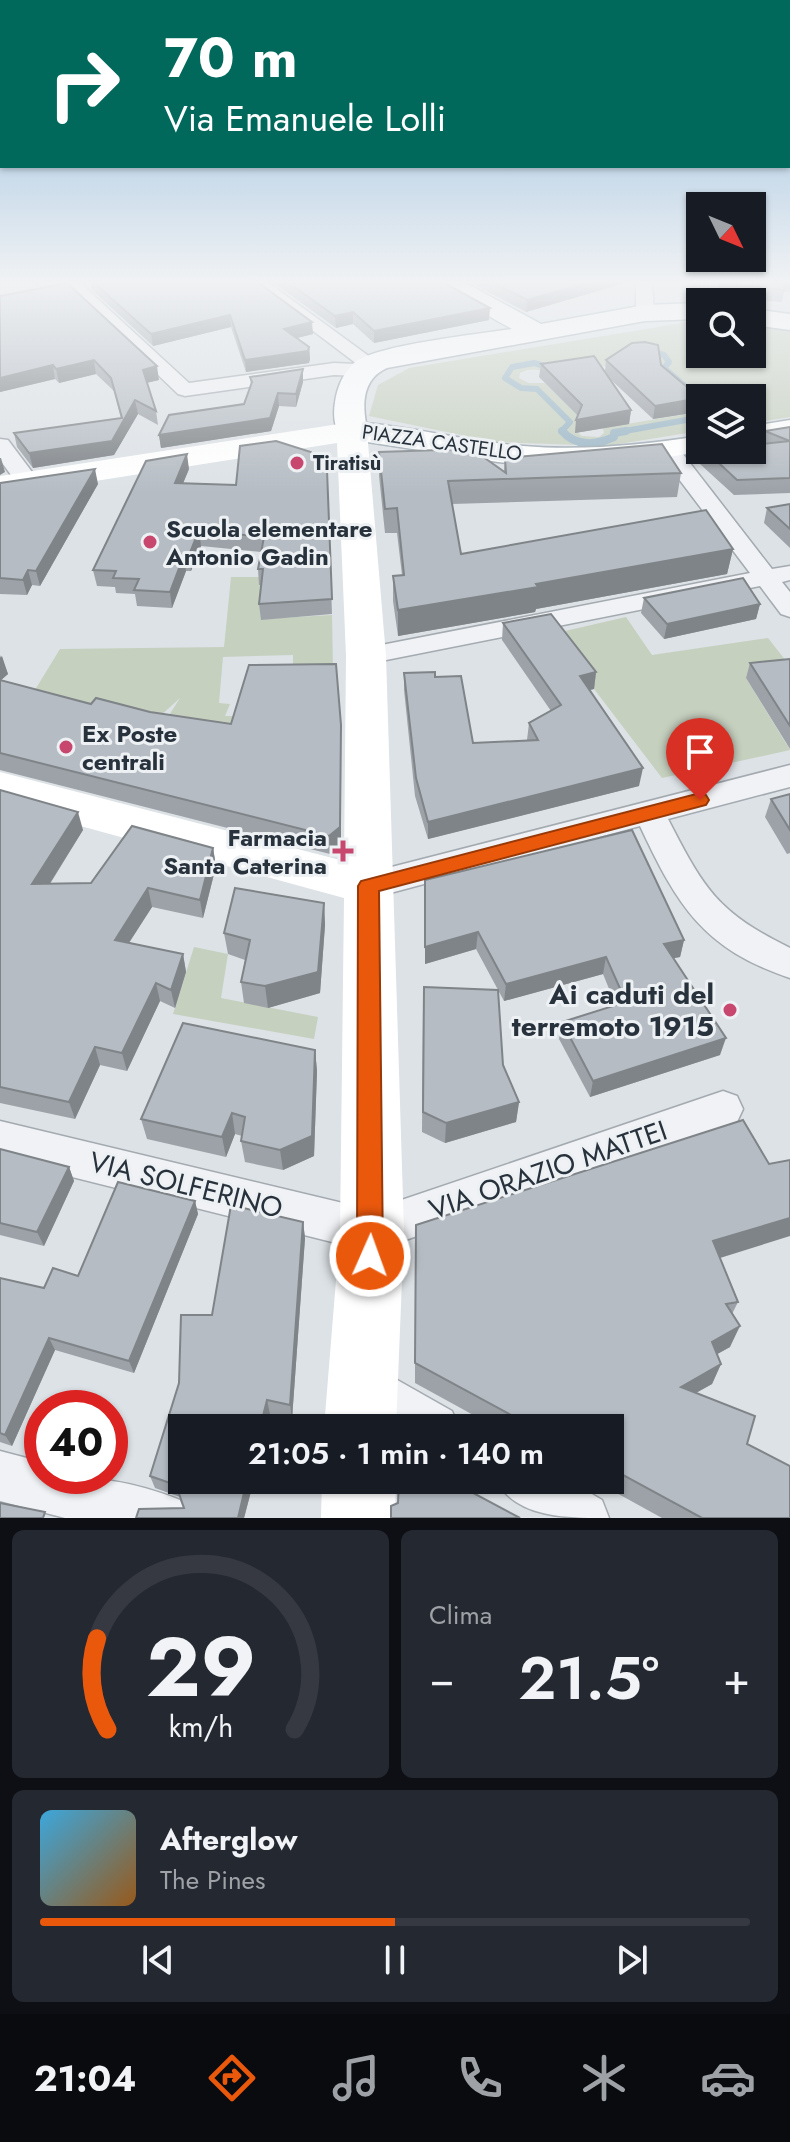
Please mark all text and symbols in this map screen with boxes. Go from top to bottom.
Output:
text: 70 m [164,17,298,98]
icon: right [32,32,136,136]
text: Via Emanuele Lolli [164,92,446,144]
north arrow [686,192,766,272]
map controls [686,192,766,464]
button: search [686,288,766,368]
button: layers [686,384,766,464]
street label: PIAZZA CASTELLO [360,417,524,469]
place label: Tiratisù [313,449,381,478]
marker: Tiratisù [288,454,306,472]
place label: Scuola elementare Antonio Gadin [165,511,372,574]
marker: Scuola elementare Antonio Gadin [141,533,159,551]
place label: Ex Poste centrali [82,716,177,779]
pin [666,718,734,800]
icon: arrive [678,730,722,774]
marker: Ex Poste centrali [57,738,75,756]
place label: Farmacia Santa Caterina [163,820,327,883]
marker: Farmacia Santa Caterina [334,842,352,860]
place label: Ai caduti del terremoto 1915 [512,974,714,1047]
marker: Ai caduti del terremoto 1915 [721,1001,739,1019]
street label: VIA ORAZIO MATTEI [423,1110,673,1230]
street label: VIA SOLFERINO [85,1141,287,1229]
position arrow [328,1214,412,1298]
speed limit sign: 40 [24,1390,128,1494]
text: 21:05 · 1 min · 140 m [248,1432,544,1475]
text: Clima [429,1596,492,1634]
text: 29 [145,1607,256,1727]
text: 21.5° [519,1635,659,1722]
text: − [429,1647,455,1711]
text: + [723,1647,750,1711]
text: km/h [168,1706,233,1748]
text: Afterglow [160,1818,297,1861]
text: The Pines [160,1861,265,1899]
icon: previous [136,1938,180,1982]
icon: pause [373,1938,417,1982]
icon: next [610,1938,654,1982]
icon: directions [204,2050,260,2106]
icon: music [328,2050,384,2106]
icon: phone [452,2050,508,2106]
icon: climate [576,2050,632,2106]
icon: car [700,2050,756,2106]
text: 21:04 [34,2052,136,2104]

